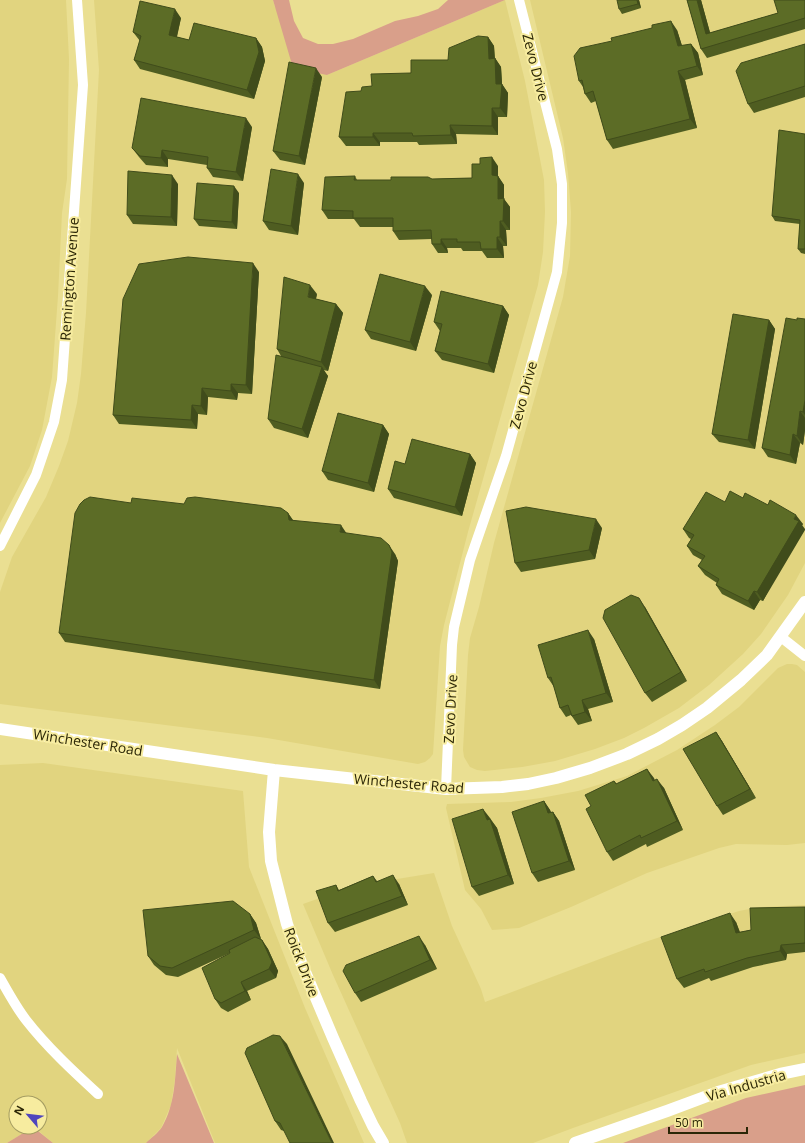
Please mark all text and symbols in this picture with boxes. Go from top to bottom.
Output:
street label: Zevo Drive [518,31,554,103]
street label: Remington Avenue [55,217,83,341]
street label: Zevo Drive [505,359,541,431]
street label: Zevo Drive [439,674,461,744]
street label: Winchester Road [32,724,144,760]
street label: Winchester Road [353,769,465,797]
street label: Roick Drive [280,925,324,999]
street label: Via Industria [704,1065,788,1105]
north arrow [8,1095,48,1135]
text: N [10,1103,27,1118]
scale bar [669,1109,747,1135]
text: 50 m [675,1114,703,1131]

